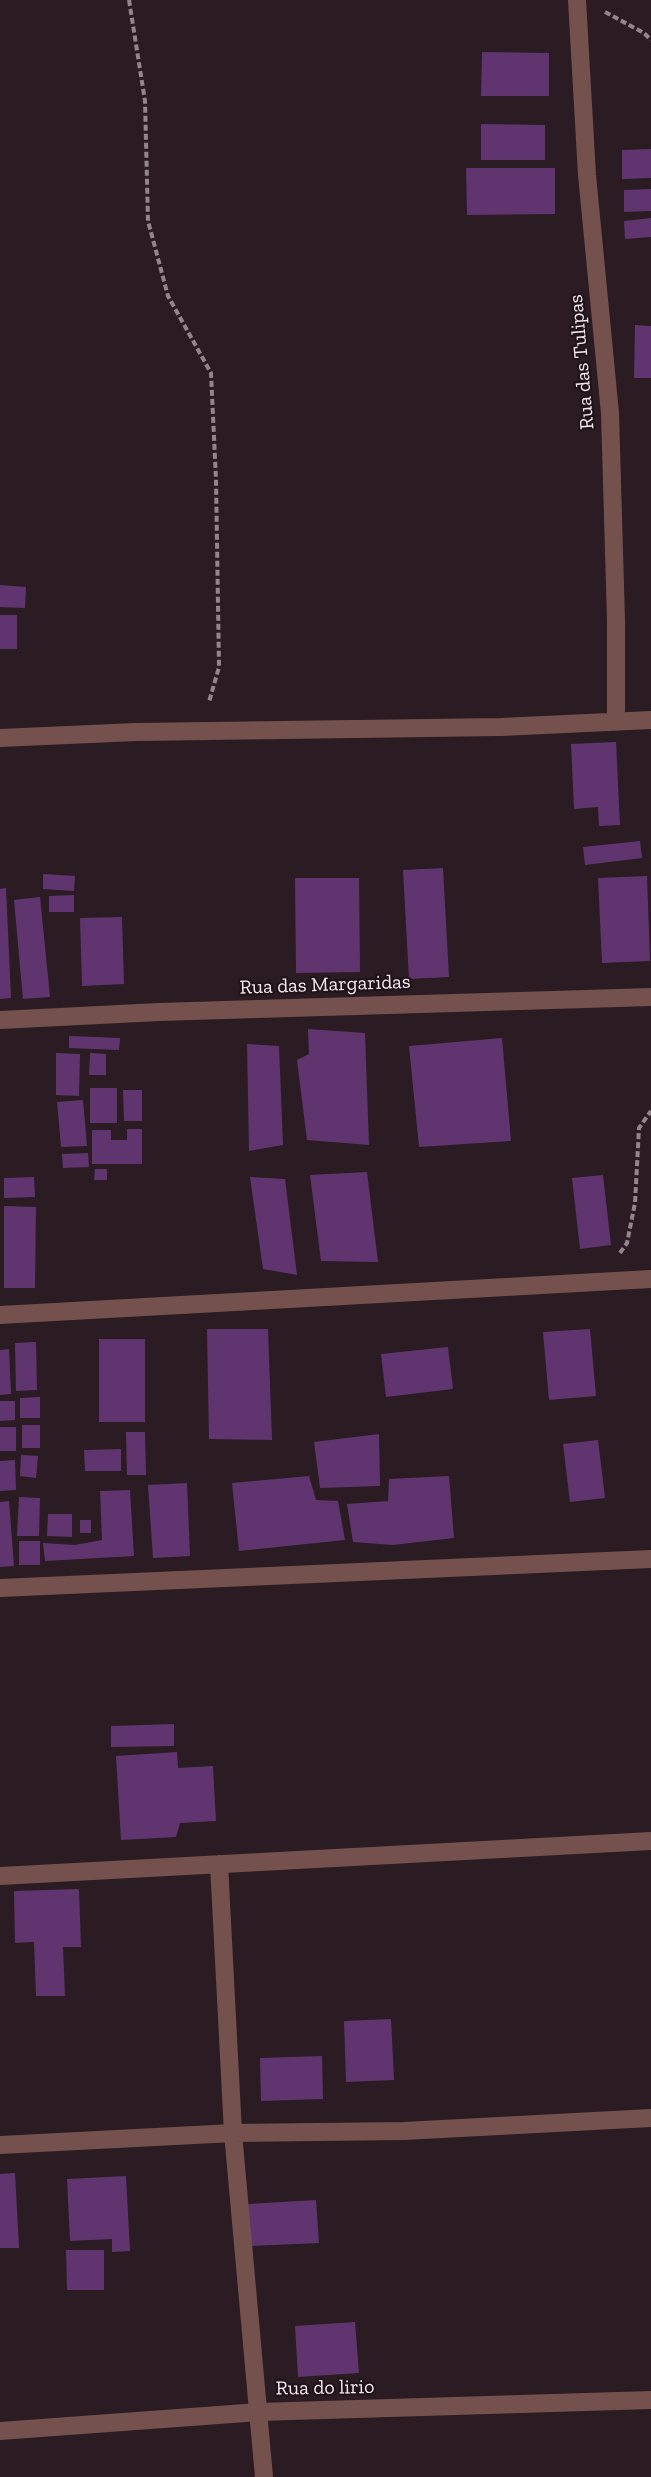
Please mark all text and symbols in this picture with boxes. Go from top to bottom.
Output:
street label: Rua das Tulipas [564,293,600,431]
street label: Rua das Margaridas [239,970,411,1000]
street label: Rua do lirio [275,2375,375,2401]

